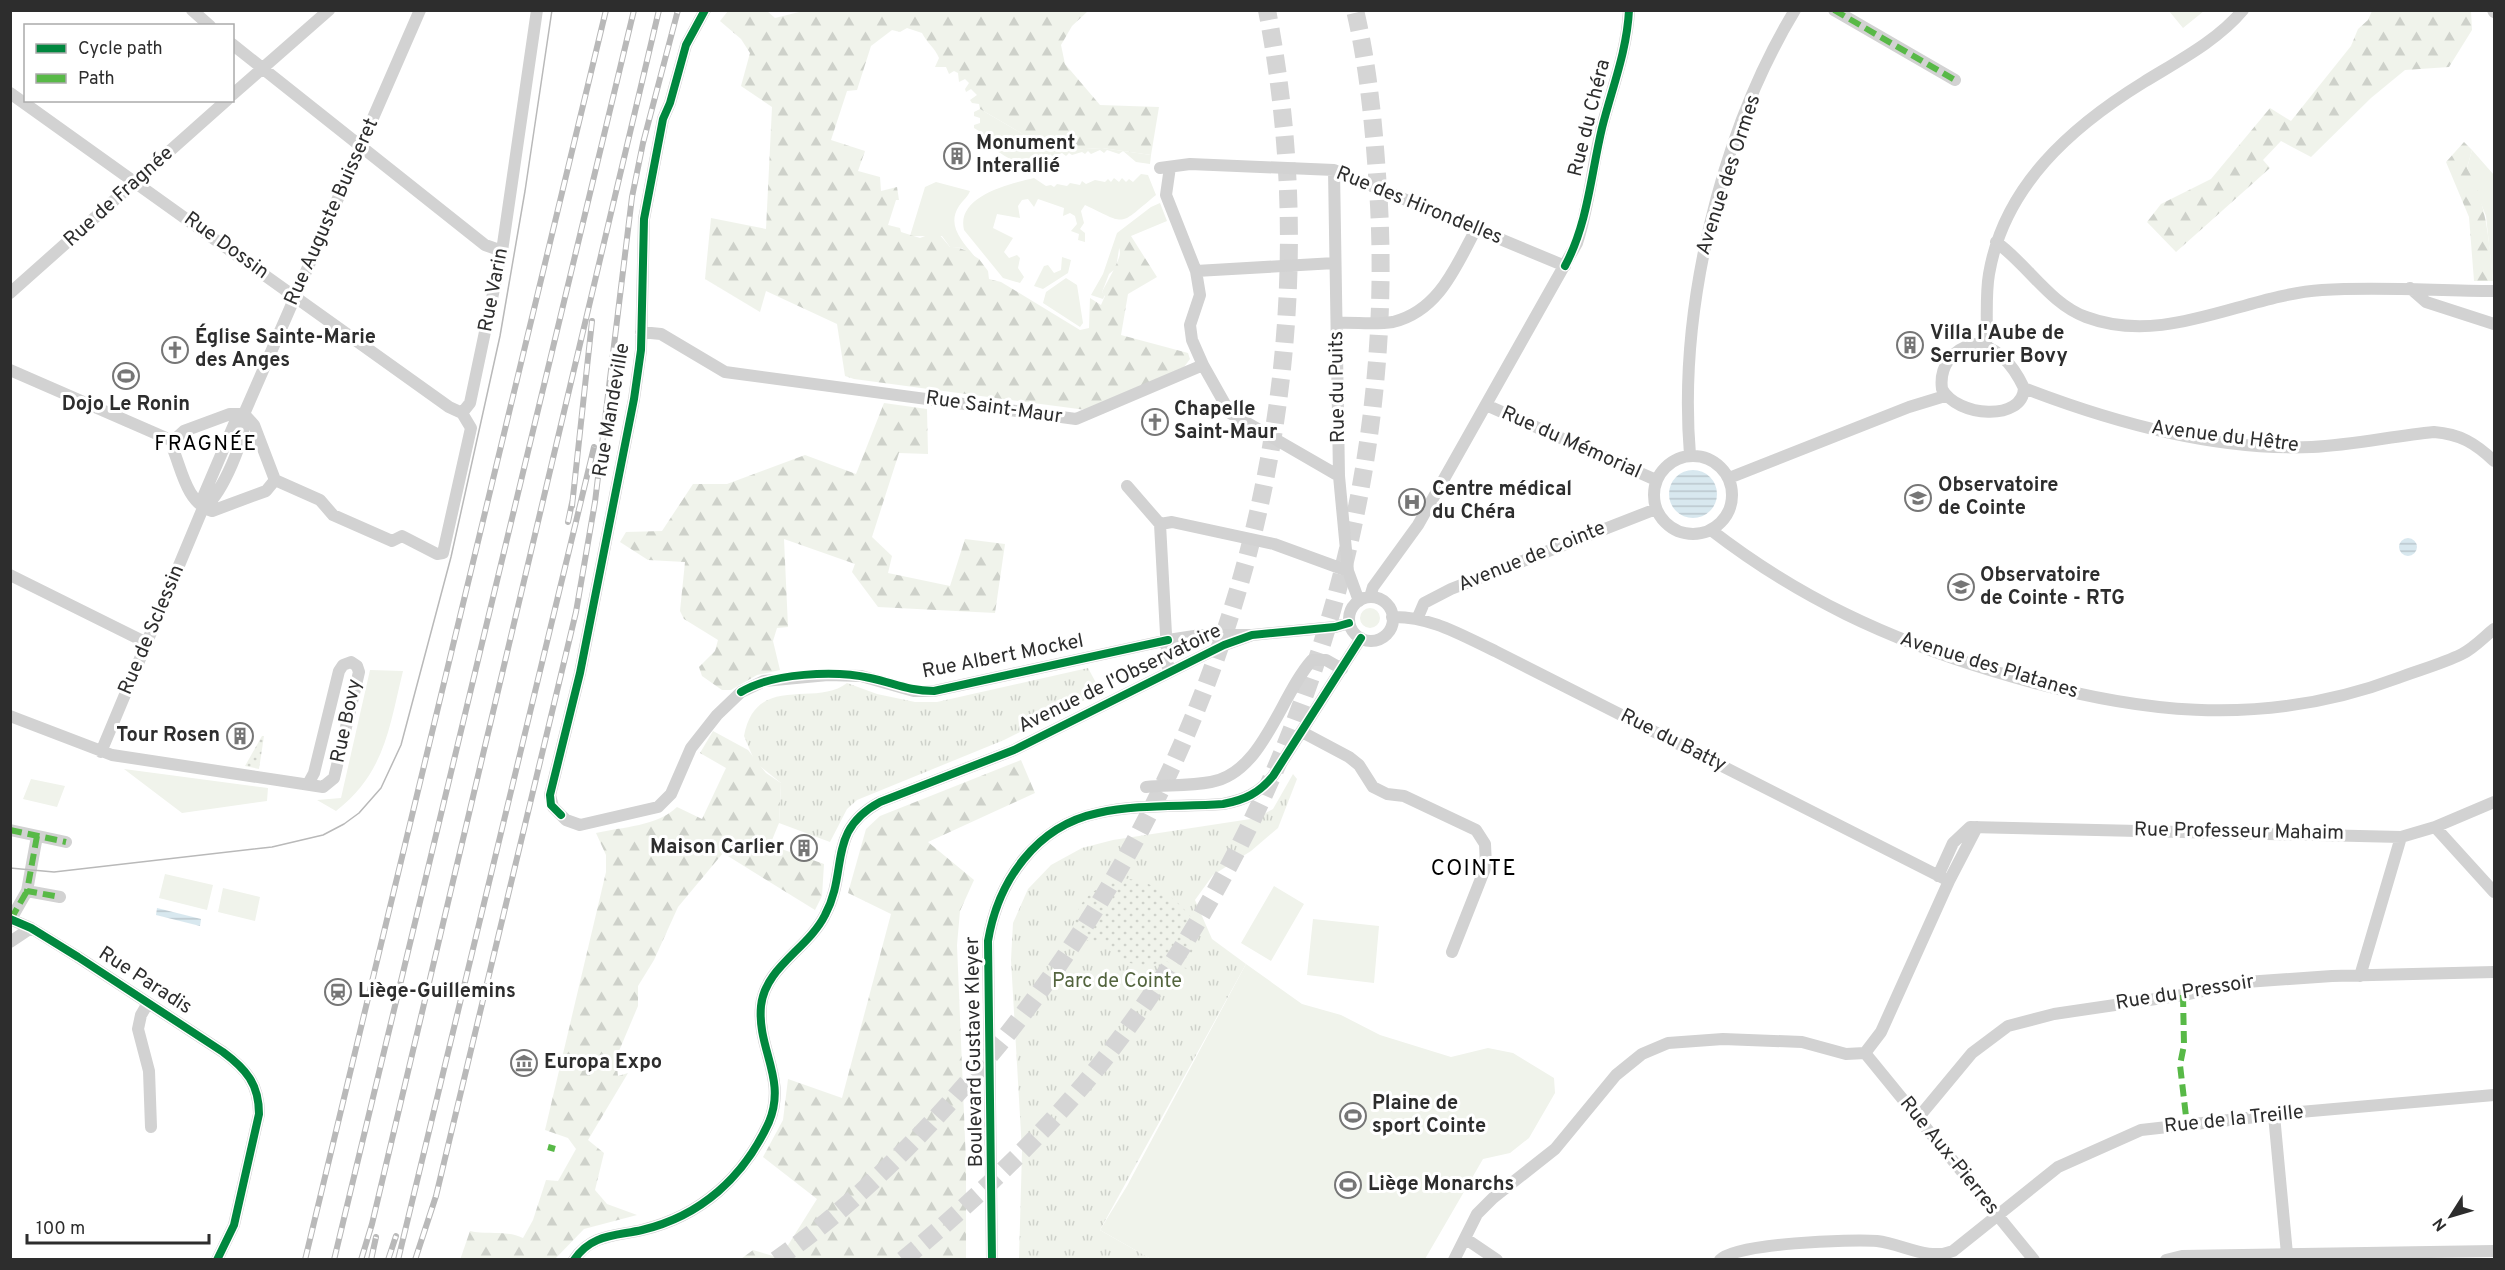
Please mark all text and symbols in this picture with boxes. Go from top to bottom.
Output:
legend [24,24,234,102]
text: Cycle path [78,38,163,61]
street label: Rue du Chéra [1563,57,1617,179]
text: Path [78,68,115,91]
street label: Avenue des Ormes [1691,92,1767,258]
street label: Rue Auguste Buisseret [279,114,385,310]
place label: Monument Interallié [976,131,1075,180]
street label: Rue de Fragnée [59,141,179,253]
building icon: Monument Interallié [942,141,972,171]
street label: Rue des Hirondelles [1332,161,1506,251]
street label: Rue Dossin [178,206,274,286]
street label: Rue Varin [473,246,515,334]
place label: Villa l'Aube de Serrurier Bovy [1930,321,2068,370]
place label: Église Sainte-Marie des Anges [195,323,376,374]
building icon: Villa l'Aube de Serrurier Bovy [1895,330,1925,360]
street label: Rue du Puits [1324,331,1352,443]
church icon: Église Sainte-Marie des Anges [160,335,190,365]
street label: Rue Mandeville [587,341,637,479]
sports icon: Dojo Le Ronin [111,361,141,391]
street label: Rue Saint-Maur [924,386,1064,430]
place label: Dojo Le Ronin [62,392,190,418]
place label: Chapelle Saint-Maur [1174,397,1278,446]
street label: Rue du Mémorial [1497,401,1645,485]
church icon: Chapelle Saint-Maur [1140,407,1170,437]
street label: Avenue du Hêtre [2150,415,2300,459]
district label: FRAGNÉE [154,430,258,458]
place label: Observatoire de Cointe [1938,473,2058,522]
place label: Centre médical du Chéra [1432,477,1572,526]
school or university icon: Observatoire de Cointe [1903,483,1933,513]
hospital icon: Centre médical du Chéra [1397,487,1427,517]
street label: Avenue de Cointe [1455,516,1609,598]
street label: Rue de Sclessin [113,561,191,699]
place label: Observatoire de Cointe - RTG [1980,563,2125,612]
school or university icon: Observatoire de Cointe - RTG [1946,572,1976,602]
street label: Avenue de l'Observatoire [1014,618,1226,740]
street label: Avenue des Platanes [1897,627,2081,705]
street label: Rue Albert Mockel [920,629,1086,685]
street label: Rue Bovy [325,677,369,765]
street label: Rue du Batty [1616,703,1730,779]
building icon: Tour Rosen [225,721,255,751]
place label: Tour Rosen [116,723,220,749]
street label: Rue Professeur Mahaim [2134,817,2344,847]
building icon: Maison Carlier [789,833,819,863]
place label: Maison Carlier [650,835,785,861]
district label: COINTE [1431,856,1517,883]
street label: Boulevard Gustave Kleyer [960,936,990,1168]
street label: Rue Paradis [93,941,197,1021]
park label: Parc de Cointe [1052,969,1182,995]
street label: Rue du Pressoir [2114,969,2256,1017]
station icon: Liège-Guillemins [323,977,353,1007]
place label: Liège-Guillemins [358,979,516,1005]
museum icon: Europa Expo [509,1048,539,1078]
place label: Europa Expo [544,1050,662,1076]
place label: Plaine de sport Cointe [1372,1091,1486,1140]
street label: Rue Aux-Pierres [1893,1092,2005,1220]
street label: Rue de la Treille [2163,1100,2305,1140]
sports icon: Plaine de sport Cointe [1338,1101,1368,1131]
sports icon: Liège Monarchs [1333,1170,1363,1200]
place label: Liège Monarchs [1368,1172,1514,1198]
north arrow [2421,1186,2481,1246]
scale bar [27,1207,208,1245]
text: N [2429,1213,2452,1234]
text: 100 m [36,1218,85,1241]

